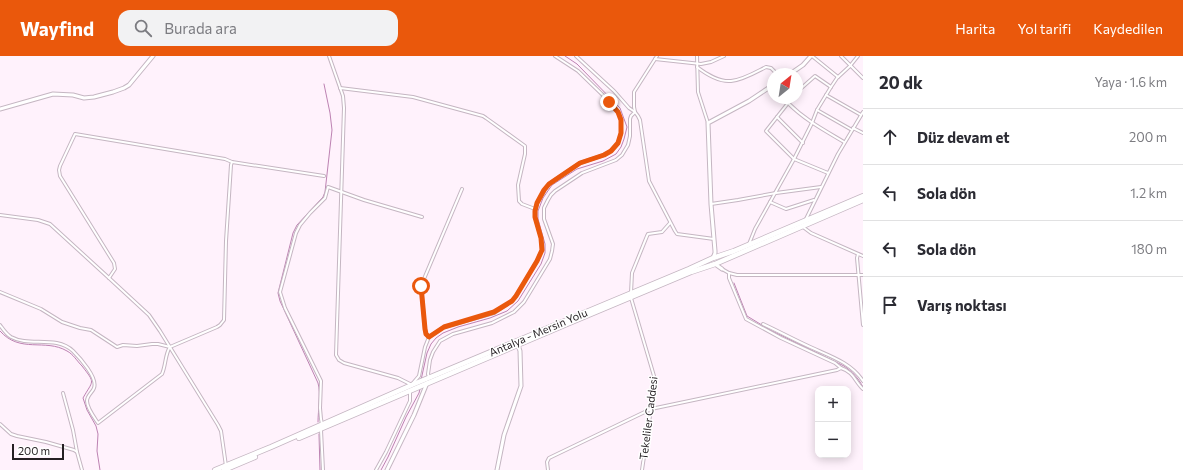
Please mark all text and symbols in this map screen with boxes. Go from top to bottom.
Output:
search box [118,10,398,46]
text: Wayfind [20,17,94,40]
icon: search [132,17,154,39]
text: Burada ara [164,19,237,37]
text: Harita [955,20,995,37]
text: Yol tarifi [1017,20,1071,37]
text: Kaydedilen [1093,20,1163,37]
north arrow [767,68,803,104]
text: 20 dk [879,72,923,93]
text: Yaya · 1.6 km [1095,74,1167,90]
route end [600,93,618,111]
icon: ahead [879,126,901,148]
text: Düz devam et [917,128,1010,146]
text: 200 m [1129,129,1167,145]
icon: left [879,182,901,204]
text: Sola dön [917,184,976,202]
text: 1.2 km [1130,185,1167,201]
icon: left [879,238,901,260]
text: Sola dön [917,240,976,258]
text: 180 m [1131,241,1167,257]
route start [412,277,430,295]
icon: arrive [879,294,901,316]
text: Varış noktası [917,296,1007,314]
street label: Antalya - Mersin Yolu [487,305,589,359]
street label: Tekeliler Caddesi [636,375,660,460]
map controls [815,386,851,458]
button: + [815,386,851,422]
button: − [815,422,851,458]
scale bar [12,442,64,461]
text: 200 m [18,444,50,457]

